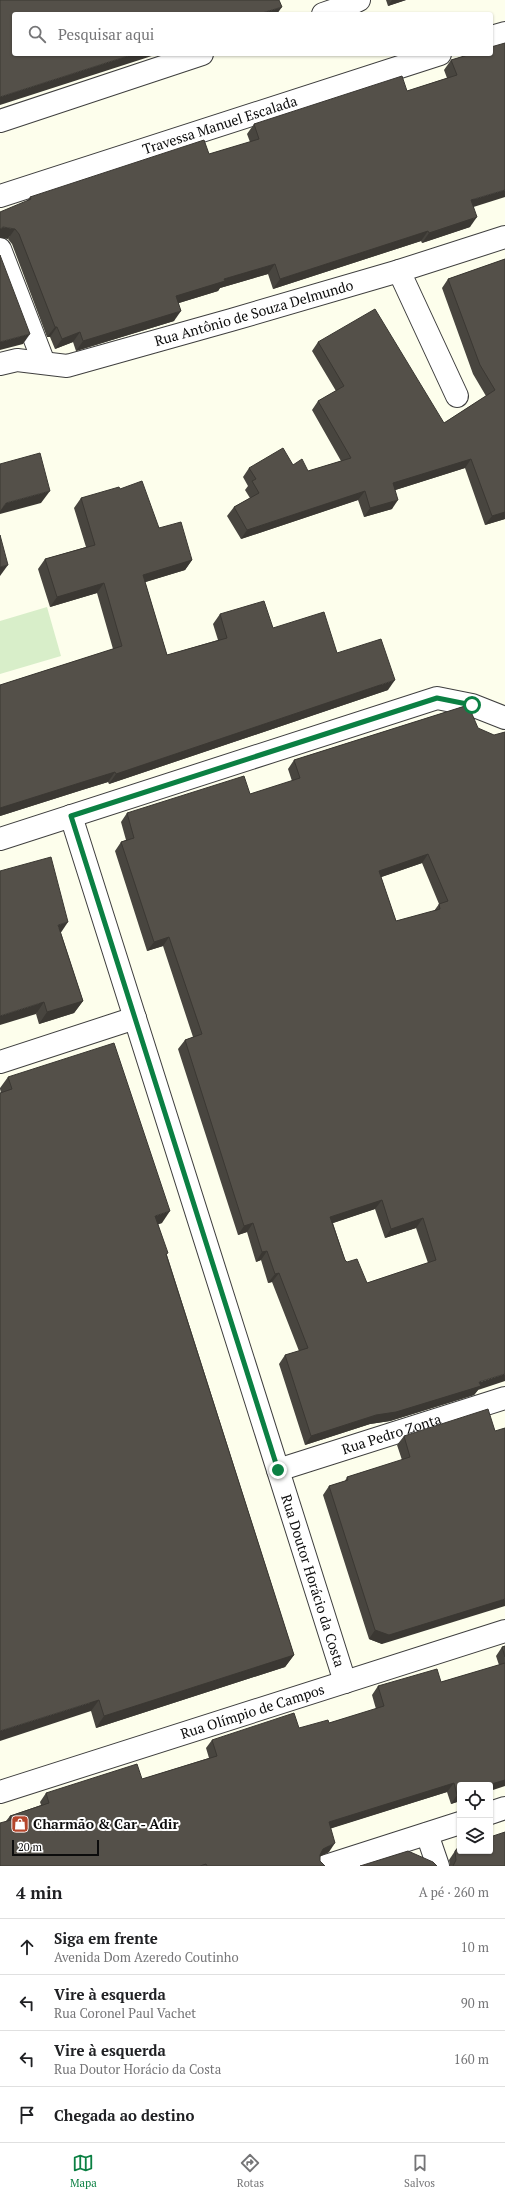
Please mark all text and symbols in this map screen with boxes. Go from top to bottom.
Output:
search box [12,12,493,56]
icon: search [26,23,48,45]
text: Pesquisar aqui [58,24,154,44]
street label: Travessa Manuel Escalada [140,91,299,158]
street label: Rua Antônio de Souza Delmundo [152,275,355,350]
route start [463,696,481,714]
street label: Rua Pedro Zonta [339,1409,443,1458]
route end [269,1461,287,1479]
street label: Rua Doutor Horácio da Costa [277,1492,350,1669]
street label: Rua Olímpio de Campos [178,1679,327,1743]
map controls [457,1782,493,1854]
button: locate [457,1782,493,1818]
shop icon: Charmão & Car - Adir [10,1814,30,1834]
place label: Charmão & Car - Adir [33,1814,179,1833]
button: layers [457,1818,493,1854]
scale bar [12,1838,99,1857]
text: 20 m [18,1840,42,1854]
text: 4 min [16,1881,63,1904]
text: A pé · 260 m [419,1883,489,1901]
text: Siga em frente [54,1928,158,1948]
icon: ahead [16,1936,38,1958]
text: 10 m [461,1938,489,1956]
text: Avenida Dom Azeredo Coutinho [54,1948,239,1966]
text: Vire à esquerda [54,1984,166,2004]
icon: left [16,1992,38,2014]
text: 90 m [461,1994,489,2012]
text: Rua Coronel Paul Vachet [54,2004,196,2022]
text: Vire à esquerda [54,2040,166,2060]
icon: left [16,2048,38,2070]
text: 160 m [454,2050,489,2068]
text: Rua Doutor Horácio da Costa [54,2060,221,2078]
icon: arrive [16,2104,38,2126]
text: Chegada ao destino [54,2105,194,2125]
tab: Mapa [70,2152,97,2190]
tab: Rotas [237,2152,264,2190]
tab: Salvos [404,2152,435,2190]

